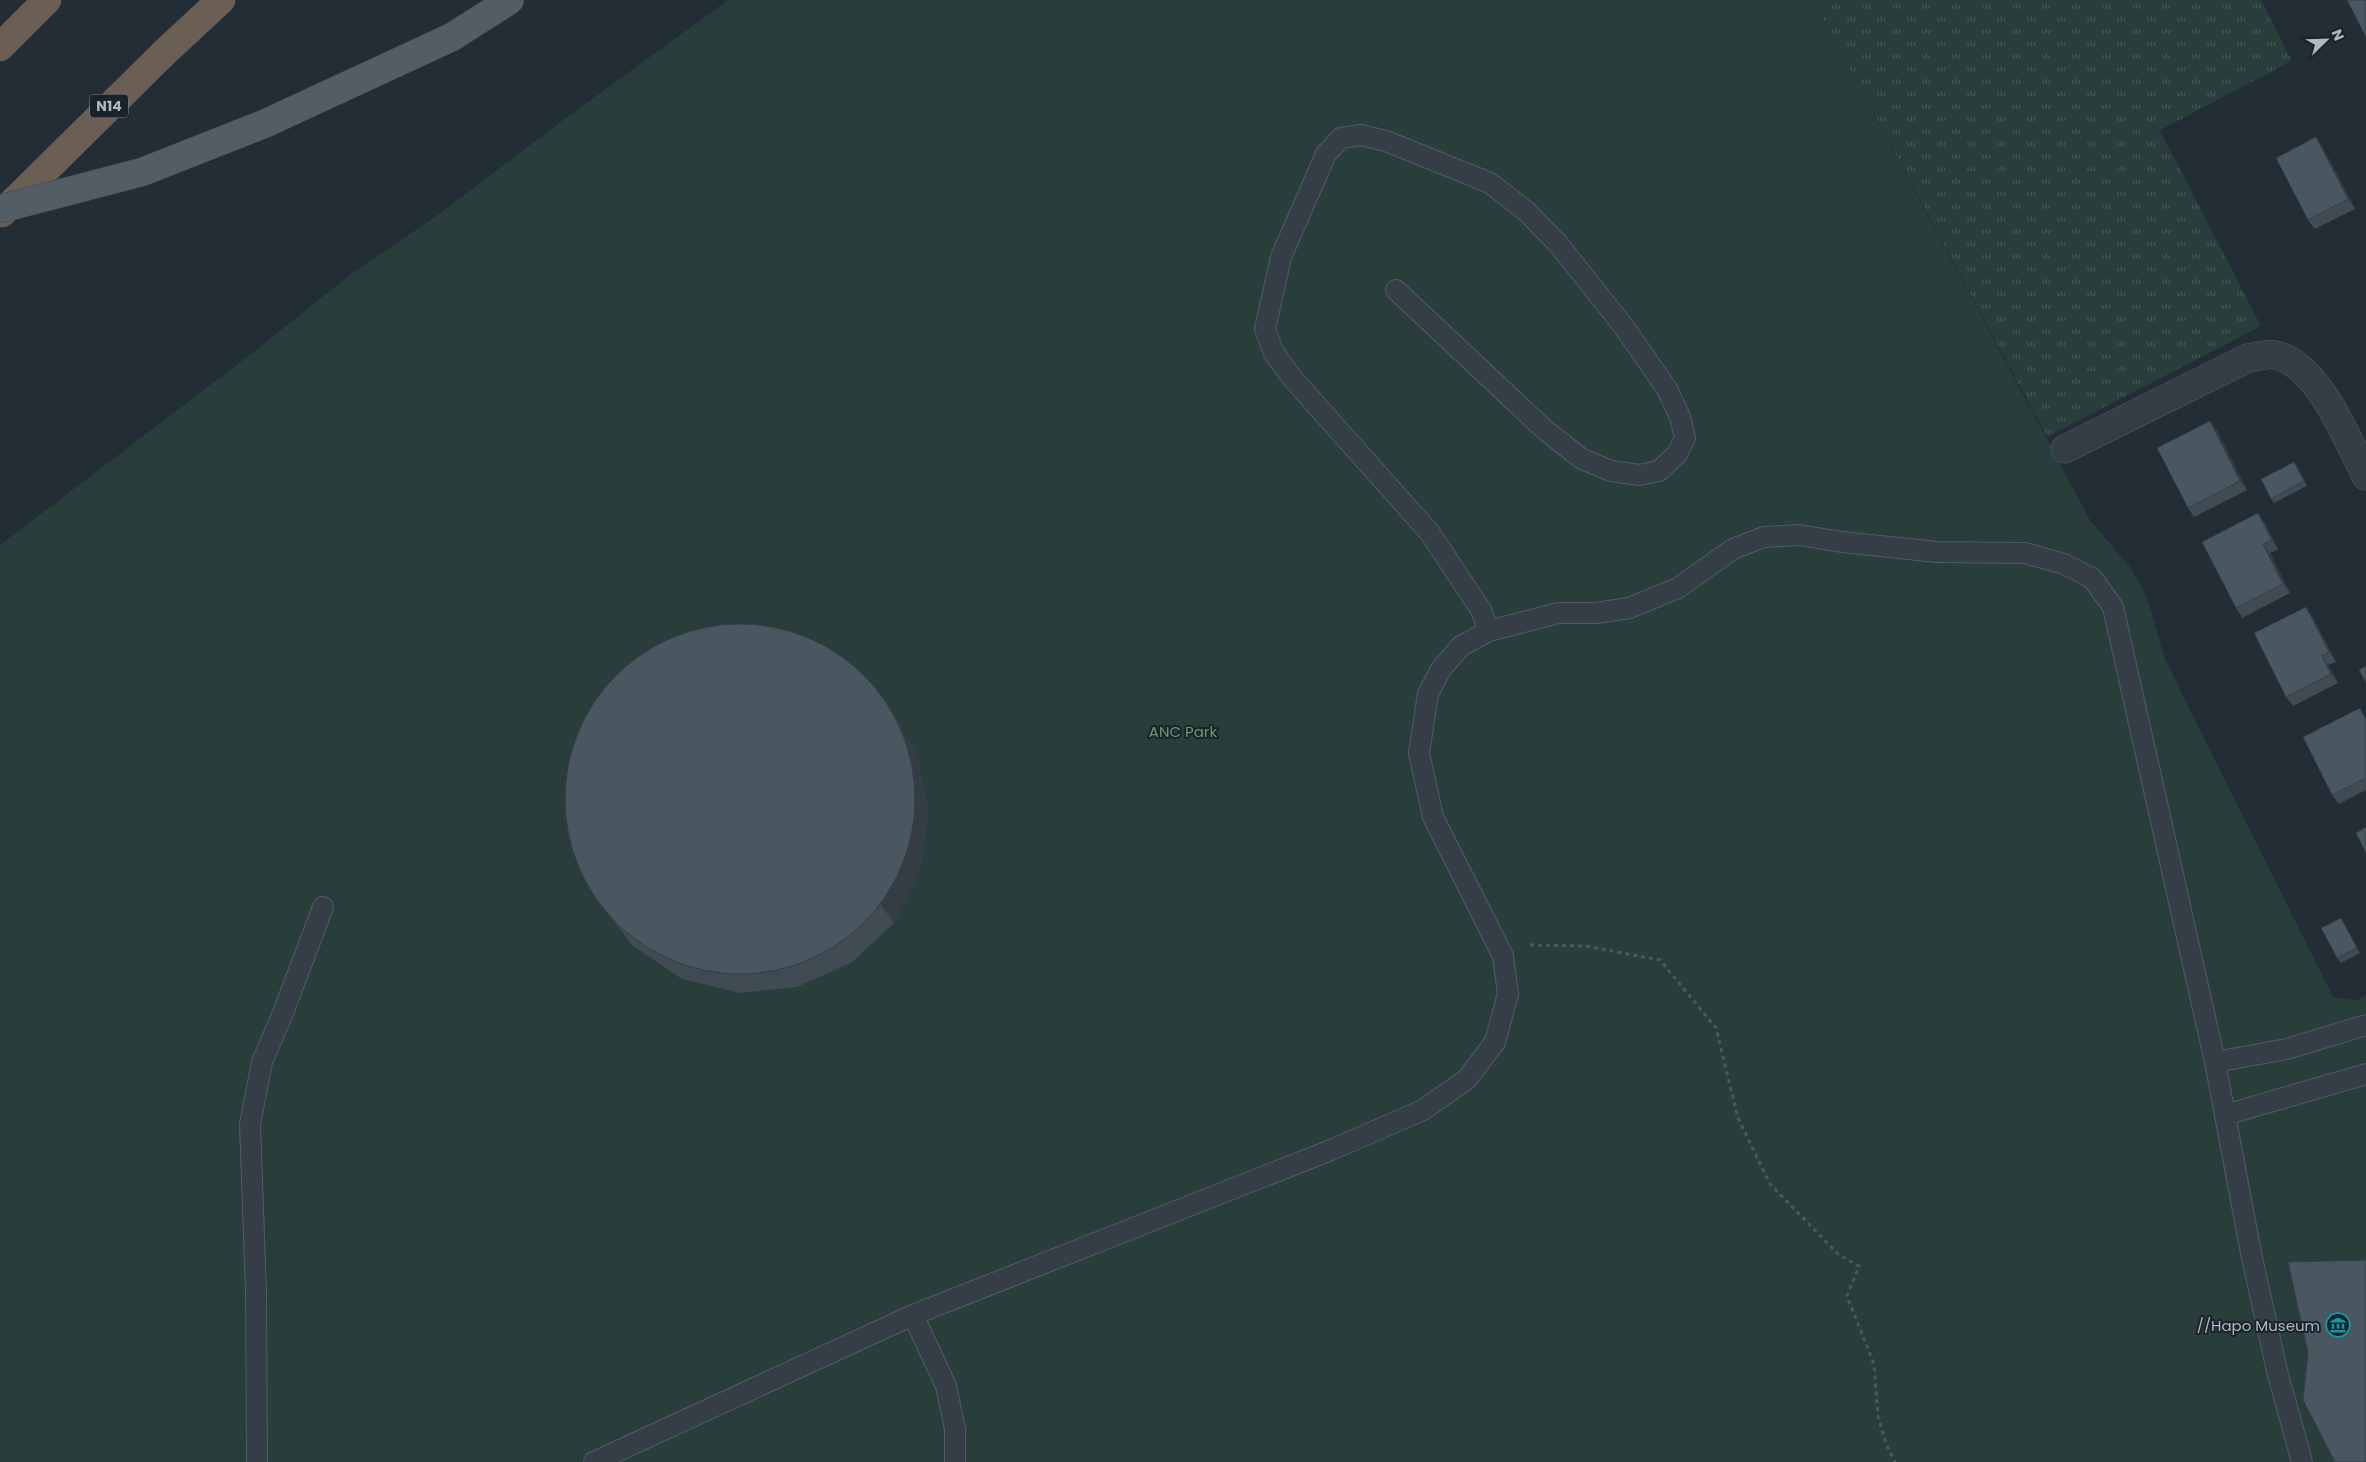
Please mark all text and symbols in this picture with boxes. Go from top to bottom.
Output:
north arrow [2301,15,2351,65]
text: N [2327,26,2349,44]
road number: N14 [90,94,128,118]
park label: ANC Park [1149,721,1217,742]
museum icon: //Hapo Museum [2325,1312,2351,1338]
place label: //Hapo Museum [2197,1315,2320,1336]

